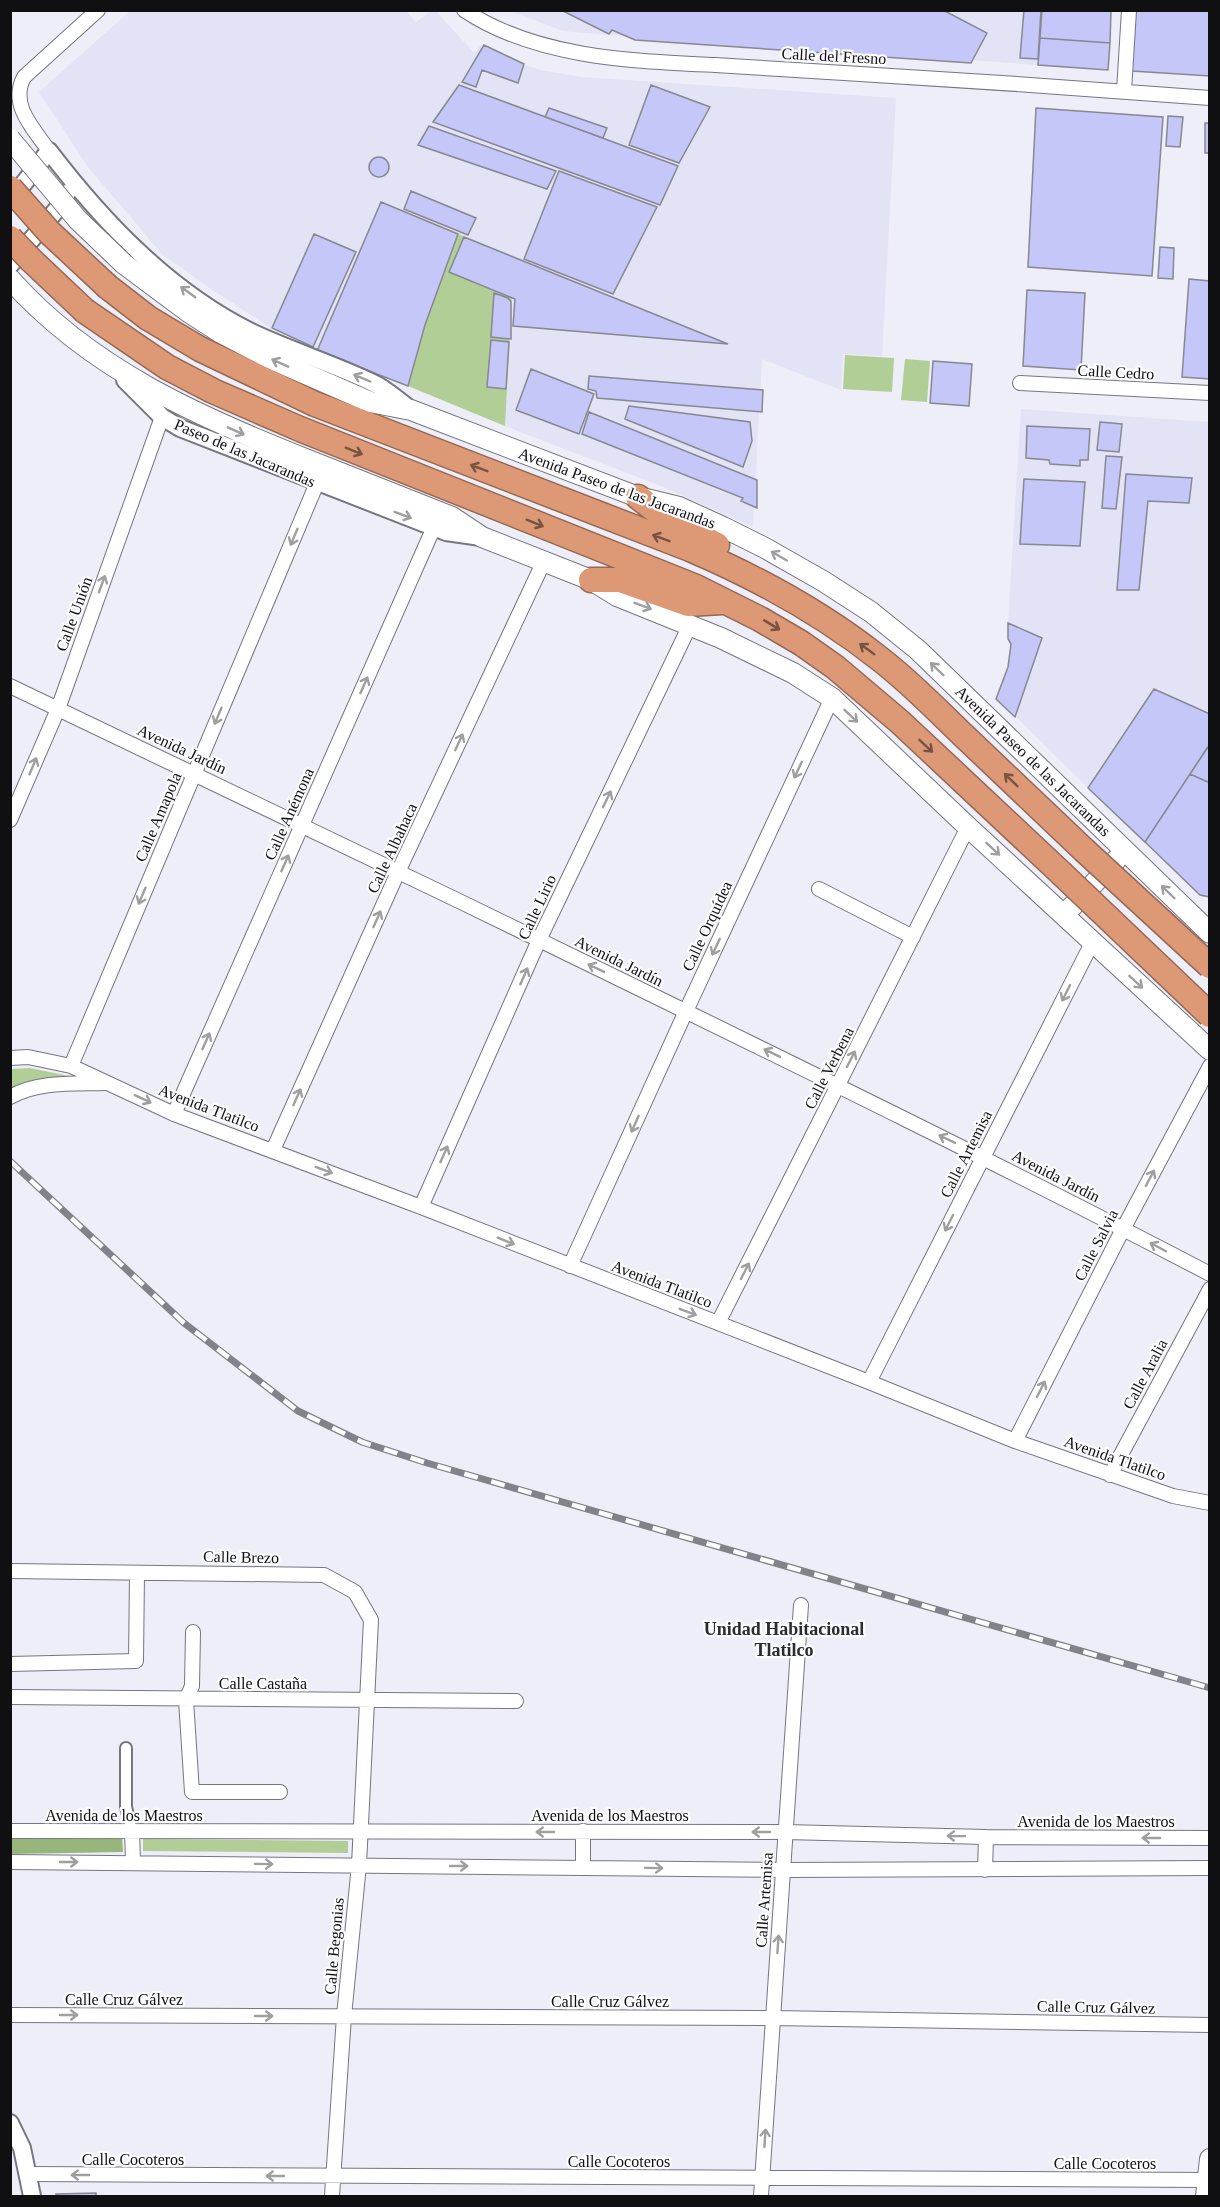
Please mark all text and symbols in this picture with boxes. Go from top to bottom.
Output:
street label: Calle del Fresno [781,45,887,67]
one-way arrow [180,286,196,299]
one-way arrow [271,356,289,367]
street label: Calle Cedro [1077,361,1155,383]
one-way arrow [353,372,372,383]
street label: Paseo de las Jacarandas [172,416,318,490]
one-way arrow [227,426,245,437]
street label: Avenida Paseo de las Jacarandas [516,444,718,532]
one-way arrow [344,446,363,457]
one-way arrow [470,461,489,472]
one-way arrow [393,511,411,522]
one-way arrow [525,518,544,529]
one-way arrow [288,527,299,545]
one-way arrow [652,532,671,543]
one-way arrow [771,550,788,562]
street label: Calle Unión [53,575,95,653]
one-way arrow [97,575,108,594]
one-way arrow [633,601,651,612]
one-way arrow [763,620,780,632]
one-way arrow [859,643,875,655]
one-way arrow [930,661,945,676]
one-way arrow [359,676,370,694]
street label: Avenida Paseo de las Jacarandas [952,682,1114,840]
one-way arrow [212,707,223,725]
one-way arrow [843,708,858,723]
street label: Avenida Jardín [135,721,229,777]
one-way arrow [454,734,466,752]
one-way arrow [918,739,933,753]
one-way arrow [28,757,39,776]
one-way arrow [792,761,803,779]
street label: Calle Anémona [261,765,317,863]
street label: Calle Amapola [132,770,185,865]
one-way arrow [1004,774,1019,788]
one-way arrow [601,791,613,809]
street label: Calle Albahaca [364,800,420,896]
one-way arrow [985,842,1000,857]
one-way arrow [280,854,291,872]
street label: Calle Lirio [515,872,559,942]
street label: Calle Orquídea [679,878,736,974]
one-way arrow [1160,885,1175,900]
one-way arrow [136,886,147,905]
one-way arrow [372,911,383,929]
street label: Avenida Jardín [572,932,666,990]
one-way arrow [709,937,721,955]
one-way arrow [588,961,606,973]
one-way arrow [518,967,530,985]
one-way arrow [1128,974,1143,988]
one-way arrow [1060,984,1072,1002]
street label: Calle Verbena [801,1024,857,1112]
one-way arrow [201,1033,213,1051]
one-way arrow [763,1047,781,1059]
one-way arrow [846,1051,858,1069]
street label: Avenida Tlatilco [156,1081,262,1135]
one-way arrow [292,1089,303,1107]
one-way arrow [133,1094,151,1106]
street label: Calle Artemisa [937,1108,995,1200]
one-way arrow [628,1114,640,1132]
one-way arrow [938,1133,956,1144]
one-way arrow [439,1145,451,1163]
street label: Avenida Jardín [1009,1147,1103,1205]
one-way arrow [314,1165,333,1176]
one-way arrow [1144,1170,1156,1187]
street label: Calle Salvia [1071,1206,1121,1284]
one-way arrow [943,1214,954,1232]
one-way arrow [496,1236,515,1247]
one-way arrow [1149,1241,1167,1252]
street label: Avenida Tlatilco [609,1257,715,1311]
one-way arrow [739,1262,751,1280]
one-way arrow [678,1307,696,1318]
street label: Calle Aralia [1119,1336,1171,1412]
one-way arrow [1036,1380,1048,1398]
street label: Avenida Tlatilco [1062,1433,1168,1483]
street label: Calle Brezo [203,1548,279,1566]
district label: Unidad Habitacional Tlatilco [704,1619,864,1660]
street label: Calle Castaña [219,1675,307,1692]
street label: Avenida de los Maestros [45,1807,203,1824]
street label: Avenida de los Maestros [531,1807,689,1824]
street label: Avenida de los Maestros [1017,1813,1175,1830]
one-way arrow [536,1826,556,1837]
one-way arrow [752,1826,772,1838]
one-way arrow [947,1830,967,1842]
one-way arrow [1142,1832,1162,1844]
street label: Calle Artemisa [752,1852,776,1948]
one-way arrow [58,1856,78,1868]
one-way arrow [253,1858,273,1870]
one-way arrow [448,1860,468,1872]
one-way arrow [643,1862,663,1874]
street label: Calle Begonias [321,1897,348,1995]
one-way arrow [772,1934,783,1954]
street label: Calle Cruz Gálvez [65,1991,183,2008]
street label: Calle Cruz Gálvez [551,1993,669,2010]
street label: Calle Cruz Gálvez [1037,1997,1155,2017]
one-way arrow [58,2009,78,2021]
one-way arrow [253,2010,273,2022]
one-way arrow [760,2129,771,2149]
street label: Calle Cocoteros [82,2151,184,2168]
street label: Calle Cocoteros [568,2153,670,2170]
street label: Calle Cocoteros [1054,2155,1156,2172]
one-way arrow [71,2169,91,2181]
one-way arrow [266,2170,286,2182]

